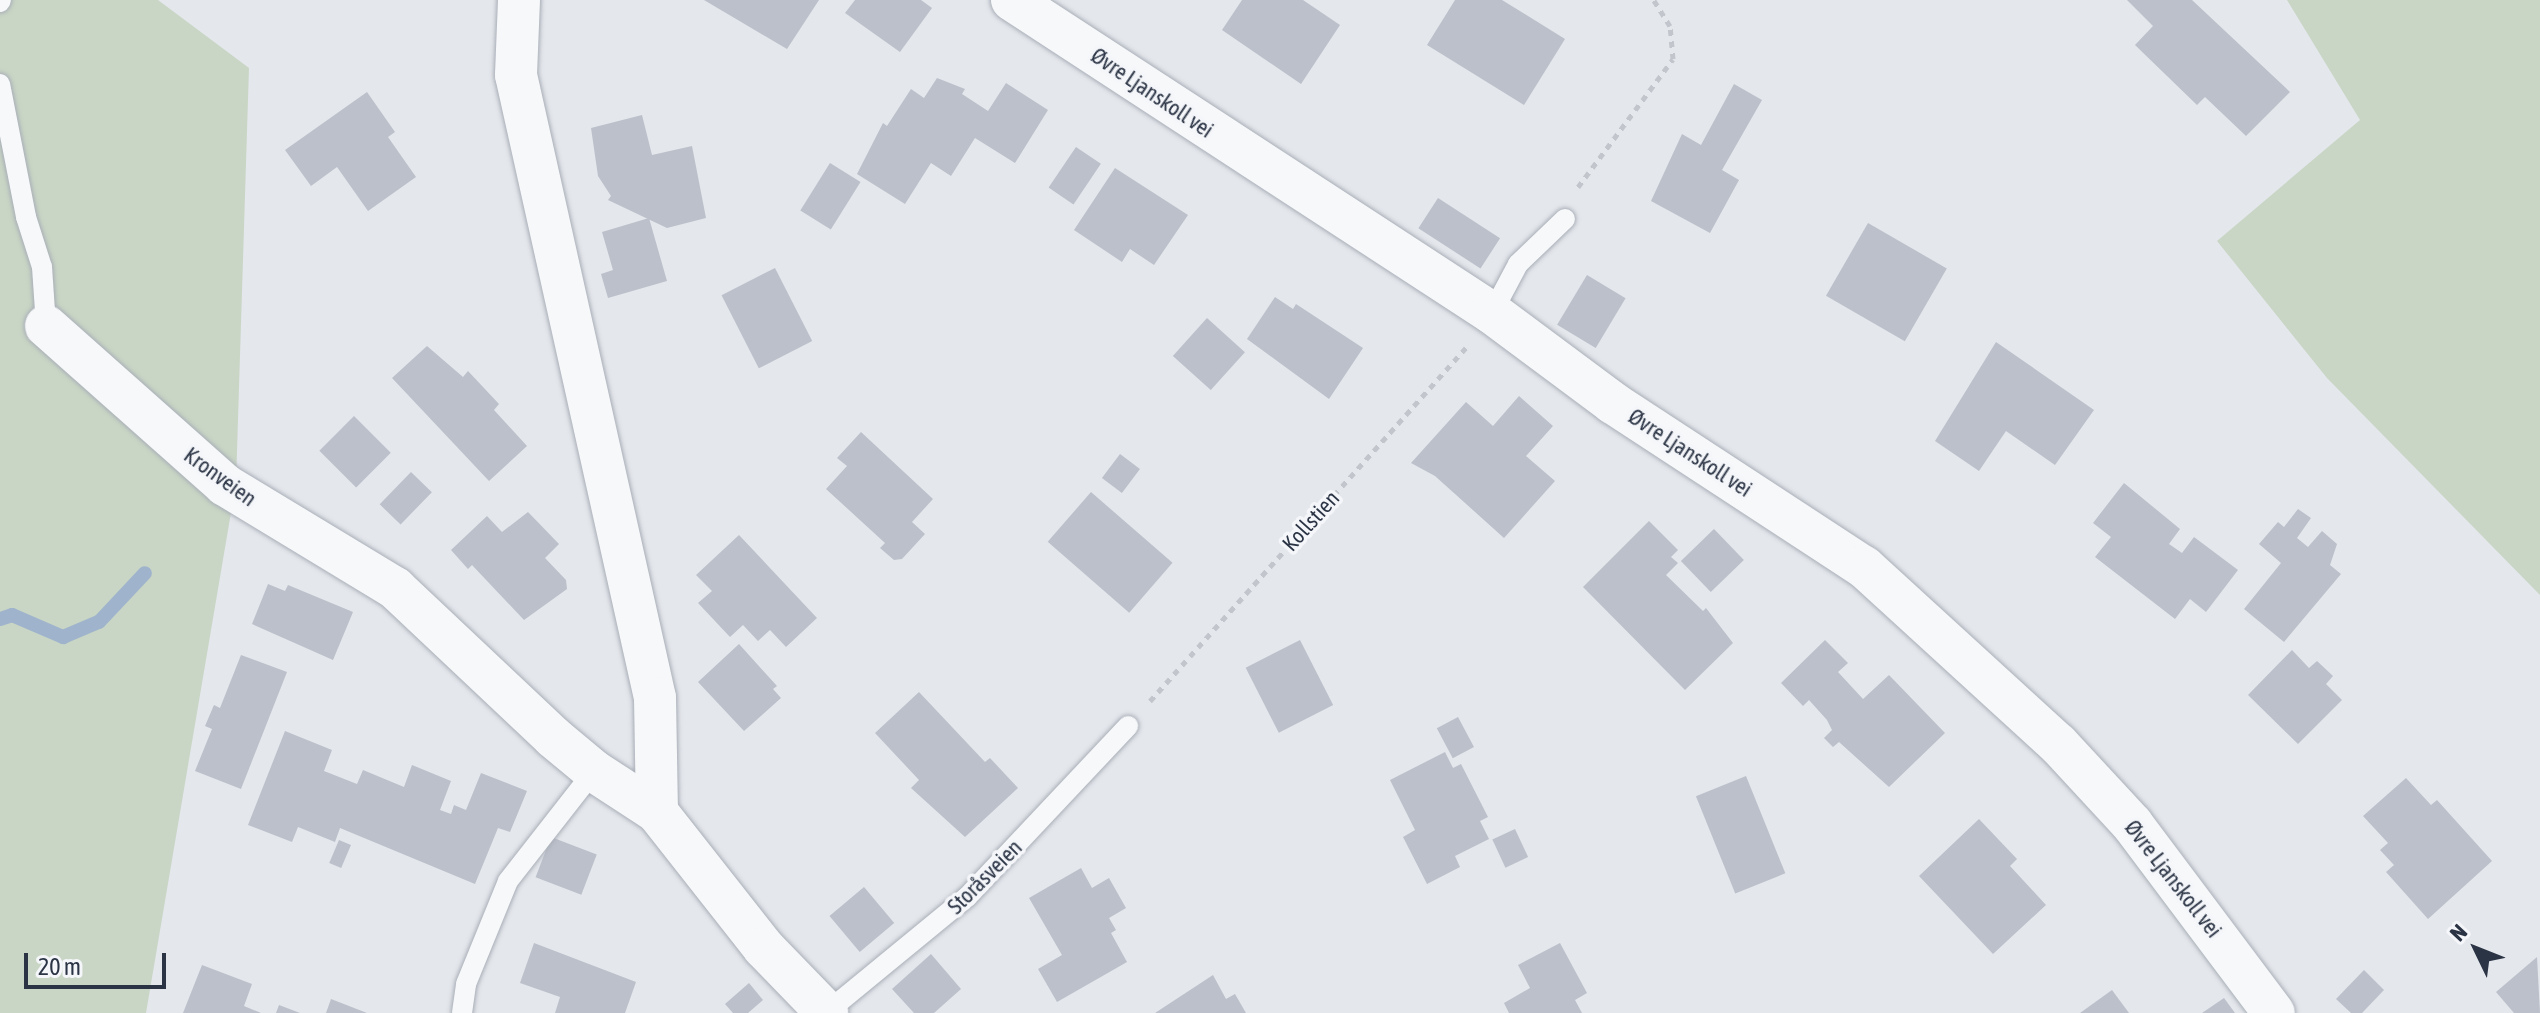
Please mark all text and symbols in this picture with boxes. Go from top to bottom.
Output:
street label: Øvre Ljanskoll vei [1086,42,1218,144]
street label: Øvre Ljanskoll vei [1623,403,1757,503]
street label: Kronveien [179,442,261,512]
street label: Kollstien [1277,485,1345,557]
street label: Øvre Ljanskoll vei [2119,815,2227,943]
street label: Storåsveien [942,834,1028,920]
north arrow [2436,909,2516,989]
text: N [2445,919,2472,946]
scale bar [28,937,170,987]
text: 20 m [38,953,81,980]

